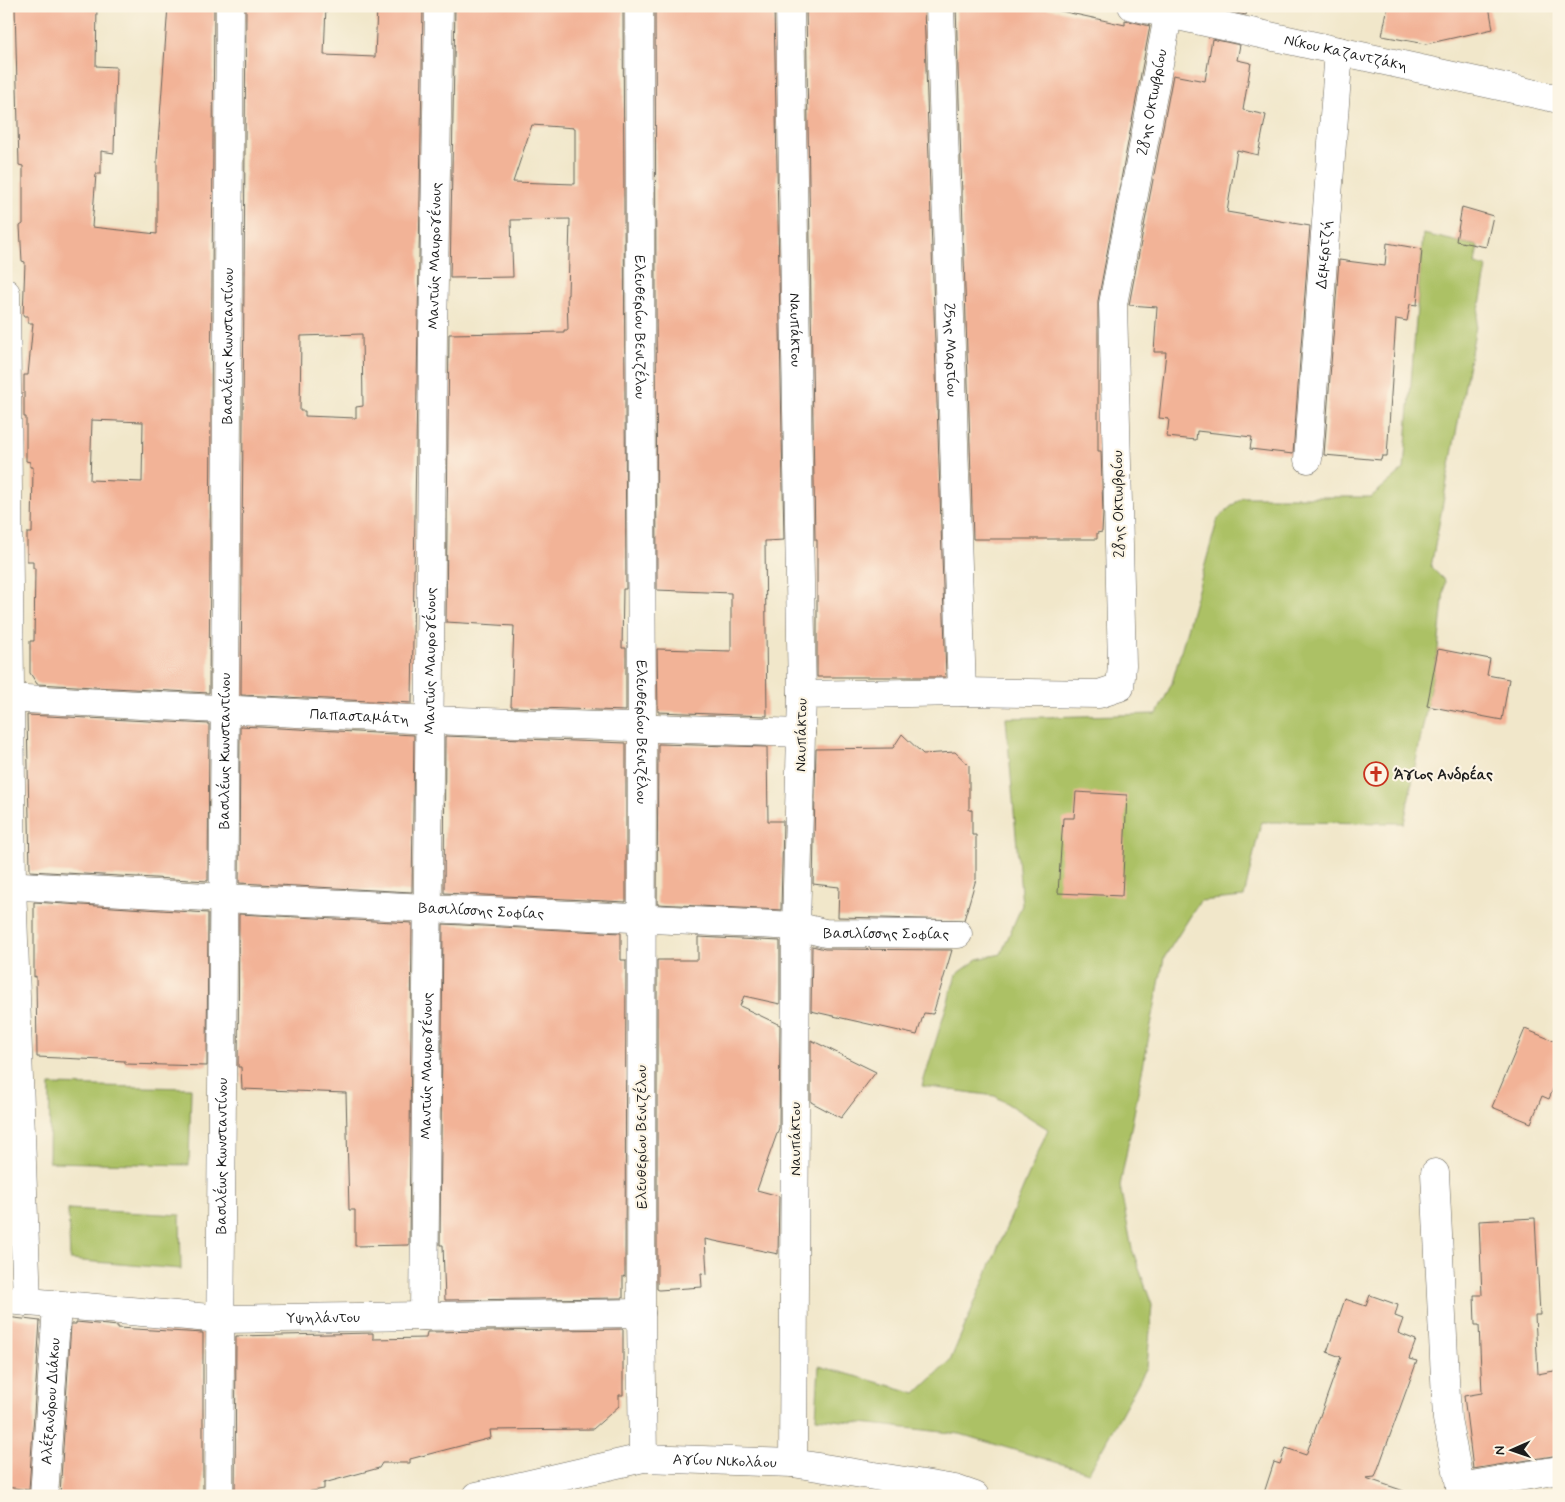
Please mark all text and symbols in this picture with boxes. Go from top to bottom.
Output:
street label: Νίκου Καζαντζάκη [1282,30,1410,77]
street label: 28ης Οκτωβρίου [1133,47,1173,157]
street label: Μαντώς Μαυρογένους [424,182,447,330]
street label: Δεμερτζή [1312,219,1337,290]
street label: Ελευθερίου Βενιζέλου [629,255,650,399]
street label: Βασιλέως Κωνσταντίνου [218,267,239,424]
street label: Ναυπάκτου [784,293,805,367]
street label: 25ης Μαρτίου [939,302,962,397]
street label: 28ης Οκτωβρίου [1108,450,1130,558]
street label: Μαντώς Μαυρογένους [420,587,442,735]
street label: Ελευθερίου Βενιζέλου [631,660,651,804]
street label: Βασιλέως Κωνσταντίνου [215,672,236,829]
street label: Ναυπάκτου [791,698,813,772]
street label: Παπασταμάτη [309,705,410,730]
church icon: Άγιος Ανδρέας [1363,761,1389,787]
place label: Άγιος Ανδρέας [1394,764,1493,785]
street label: Βασιλίσσης Σοφίας [418,899,545,925]
street label: Βασιλίσσης Σοφίας [823,924,949,945]
street label: Μαντώς Μαυρογένους [417,992,438,1140]
street label: Ελευθερίου Βενιζέλου [632,1065,652,1209]
street label: Βασιλέως Κωνσταντίνου [212,1077,233,1234]
street label: Ναυπάκτου [786,1102,806,1176]
street label: Υψηλάντου [286,1308,360,1329]
street label: Αλέξανδρου Διάκου [37,1337,66,1465]
north arrow [1488,1424,1538,1474]
text: N [1491,1445,1509,1455]
street label: Αγίου Νικολάου [672,1450,777,1473]

